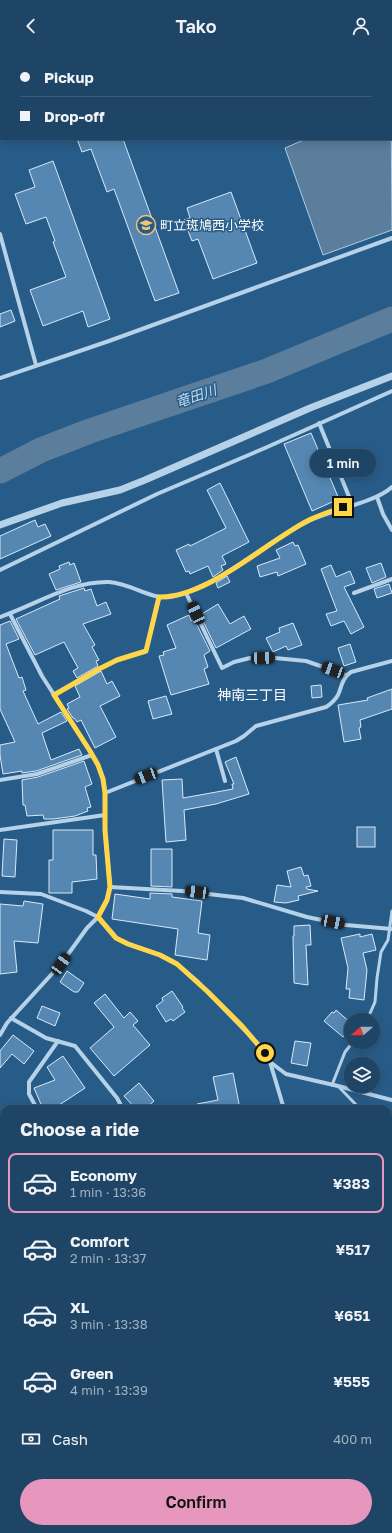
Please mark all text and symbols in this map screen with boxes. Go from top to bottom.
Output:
icon: back [20,15,42,37]
text: Tako [175,15,217,37]
icon: person [350,15,372,37]
text: Pickup [44,68,94,86]
text: Drop-off [44,107,104,125]
school or university icon: 町立斑鳩西小学校 [135,214,157,236]
place label: 町立斑鳩西小学校 [160,217,264,233]
water label: 竜田川 [173,380,220,410]
callout: 1 min [310,449,376,477]
text: 1 min [327,455,359,471]
route end [334,498,352,516]
car [185,600,207,626]
car [251,652,275,664]
car [320,660,346,680]
district label: 神南三丁目 [217,686,287,703]
car [133,766,159,786]
car [184,885,210,899]
car [320,914,346,930]
car [49,951,73,977]
north arrow [344,1013,380,1049]
map controls [344,1013,380,1093]
route start [256,1044,274,1062]
button: layers [344,1057,380,1093]
text: Choose a ride [20,1118,139,1140]
icon: car [22,1165,58,1201]
text: Economy [70,1166,137,1184]
text: ¥383 [333,1174,370,1192]
text: 1 min · 13:36 [70,1184,146,1200]
icon: car [22,1231,58,1267]
text: Comfort [70,1232,129,1250]
text: ¥517 [336,1240,370,1258]
text: 2 min · 13:37 [70,1250,146,1266]
icon: car [22,1297,58,1333]
text: XL [70,1298,89,1316]
text: ¥651 [334,1306,370,1324]
text: 3 min · 13:38 [70,1316,148,1332]
icon: car [22,1363,58,1399]
text: Green [70,1364,113,1382]
text: ¥555 [333,1372,370,1390]
text: 4 min · 13:39 [70,1382,148,1398]
icon: cash [20,1428,42,1450]
text: Cash [52,1430,88,1448]
text: 400 m [333,1431,372,1447]
button: Confirm [20,1479,372,1525]

